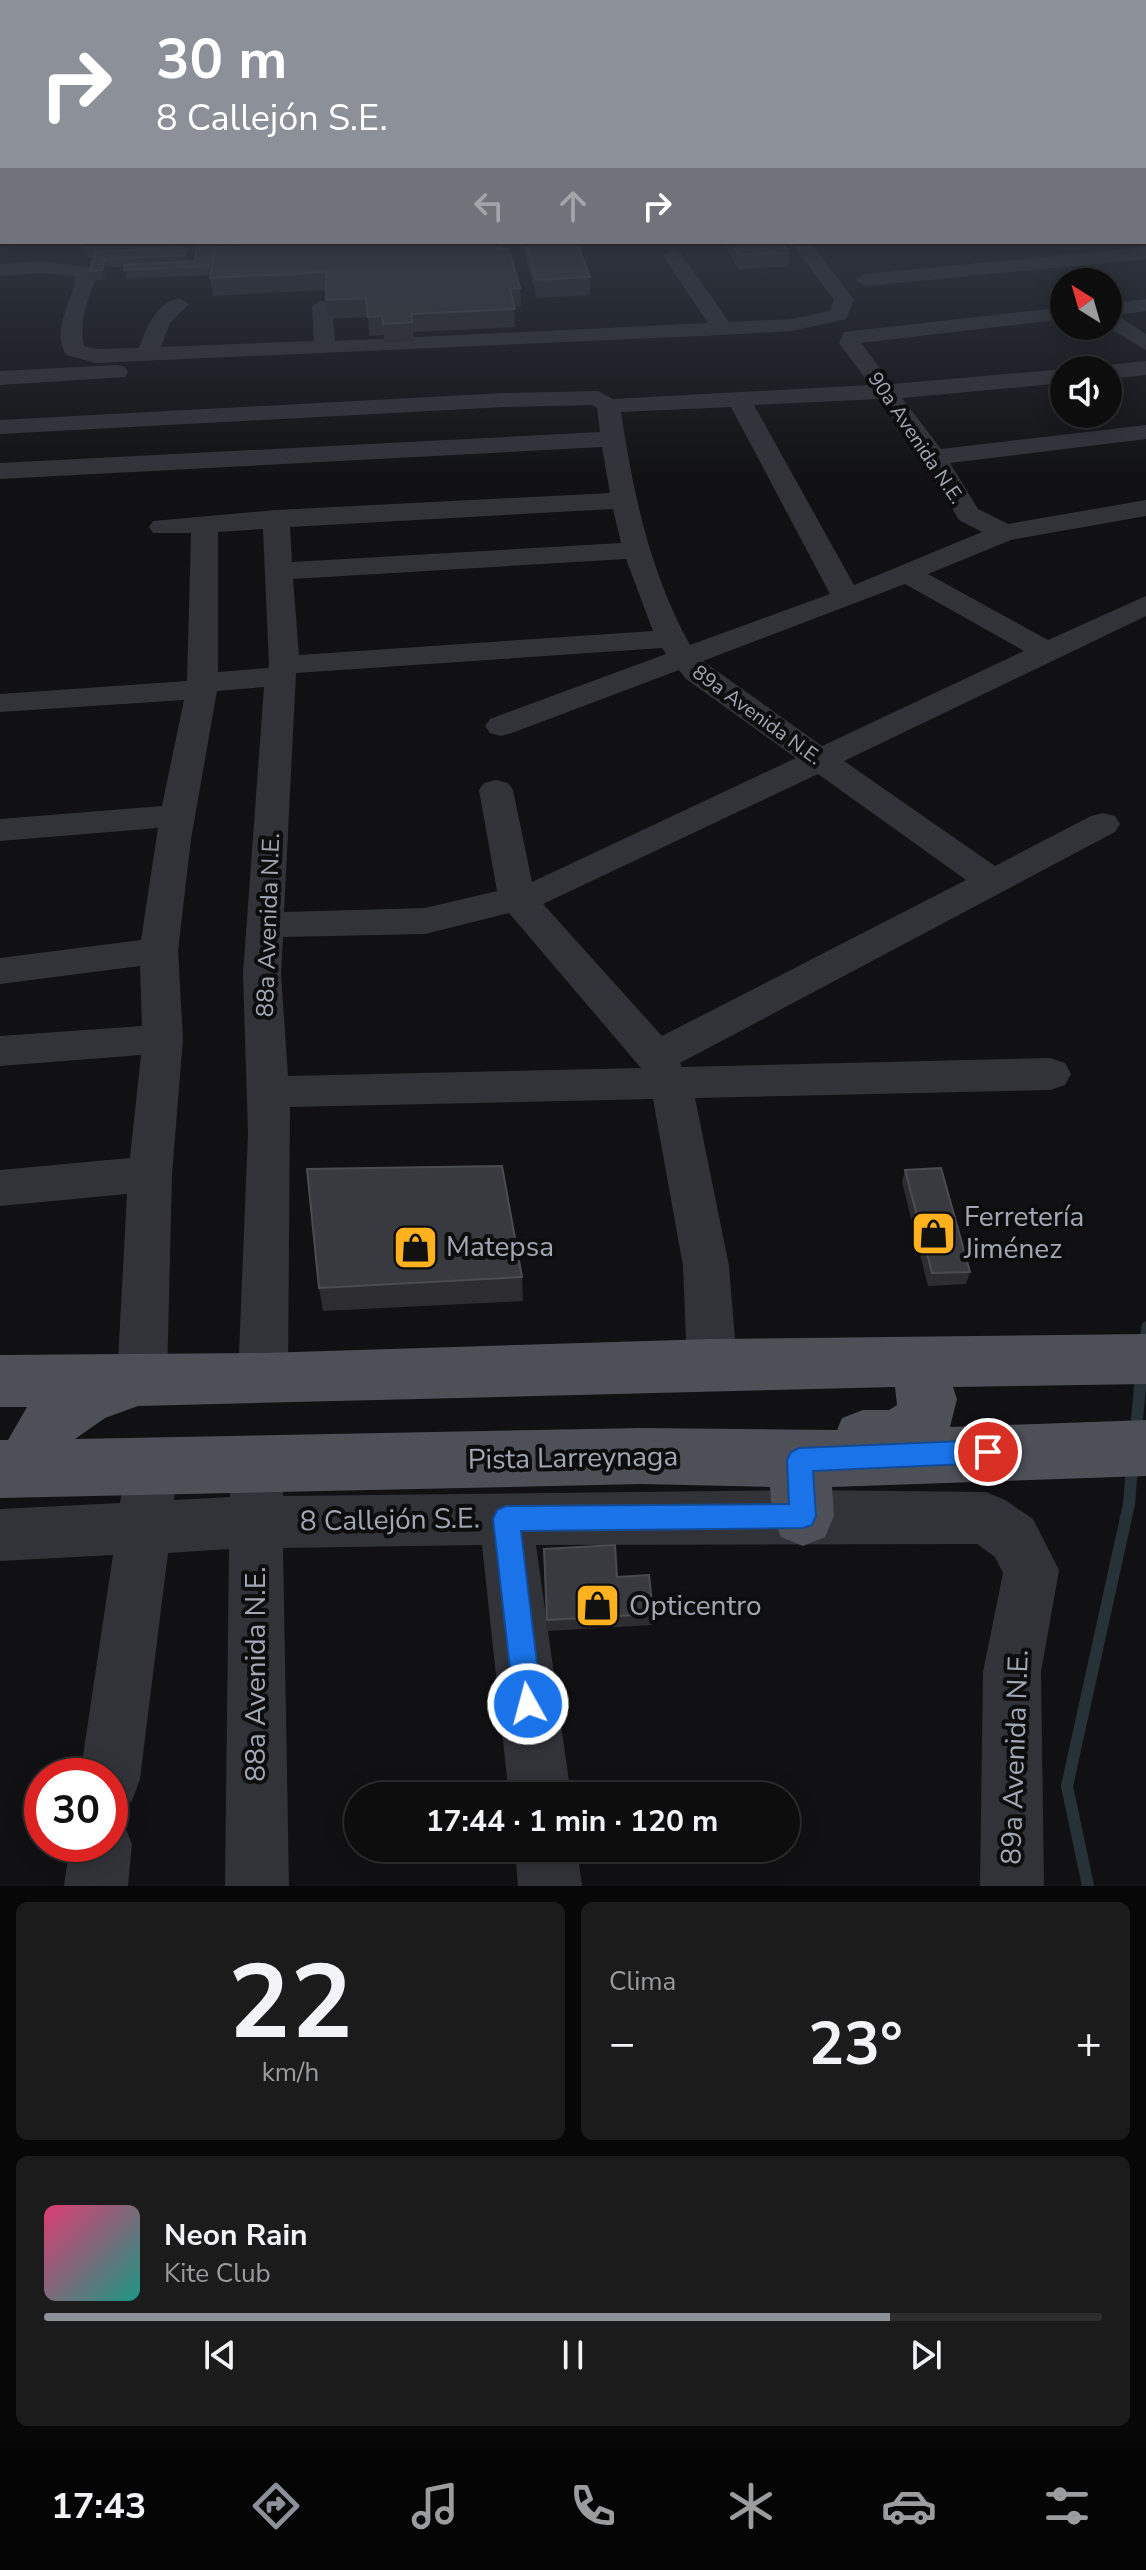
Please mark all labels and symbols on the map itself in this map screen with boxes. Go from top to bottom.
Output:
north arrow [1050,268,1122,340]
street label: 90a Avenida N.E. [862,367,970,509]
street label: 89a Avenida N.E. [687,659,827,771]
street label: 88a Avenida N.E. [249,832,287,1018]
place label: Ferretería Jiménez [963,1198,1084,1268]
shop icon: Ferretería Jiménez [909,1209,957,1257]
shop icon: Matepsa [391,1223,439,1271]
place label: Matepsa [446,1228,554,1266]
pin [954,1418,1022,1486]
street label: Pista Larreynaga [467,1437,679,1479]
street label: 8 Callejón S.E. [300,1499,480,1541]
street label: 88a Avenida N.E. [237,1566,275,1782]
shop icon: Opticentro [574,1582,622,1630]
place label: Opticentro [629,1587,762,1625]
street label: 89a Avenida N.E. [992,1649,1038,1865]
position arrow [486,1662,570,1746]
speed limit sign: 30 [24,1758,128,1862]

